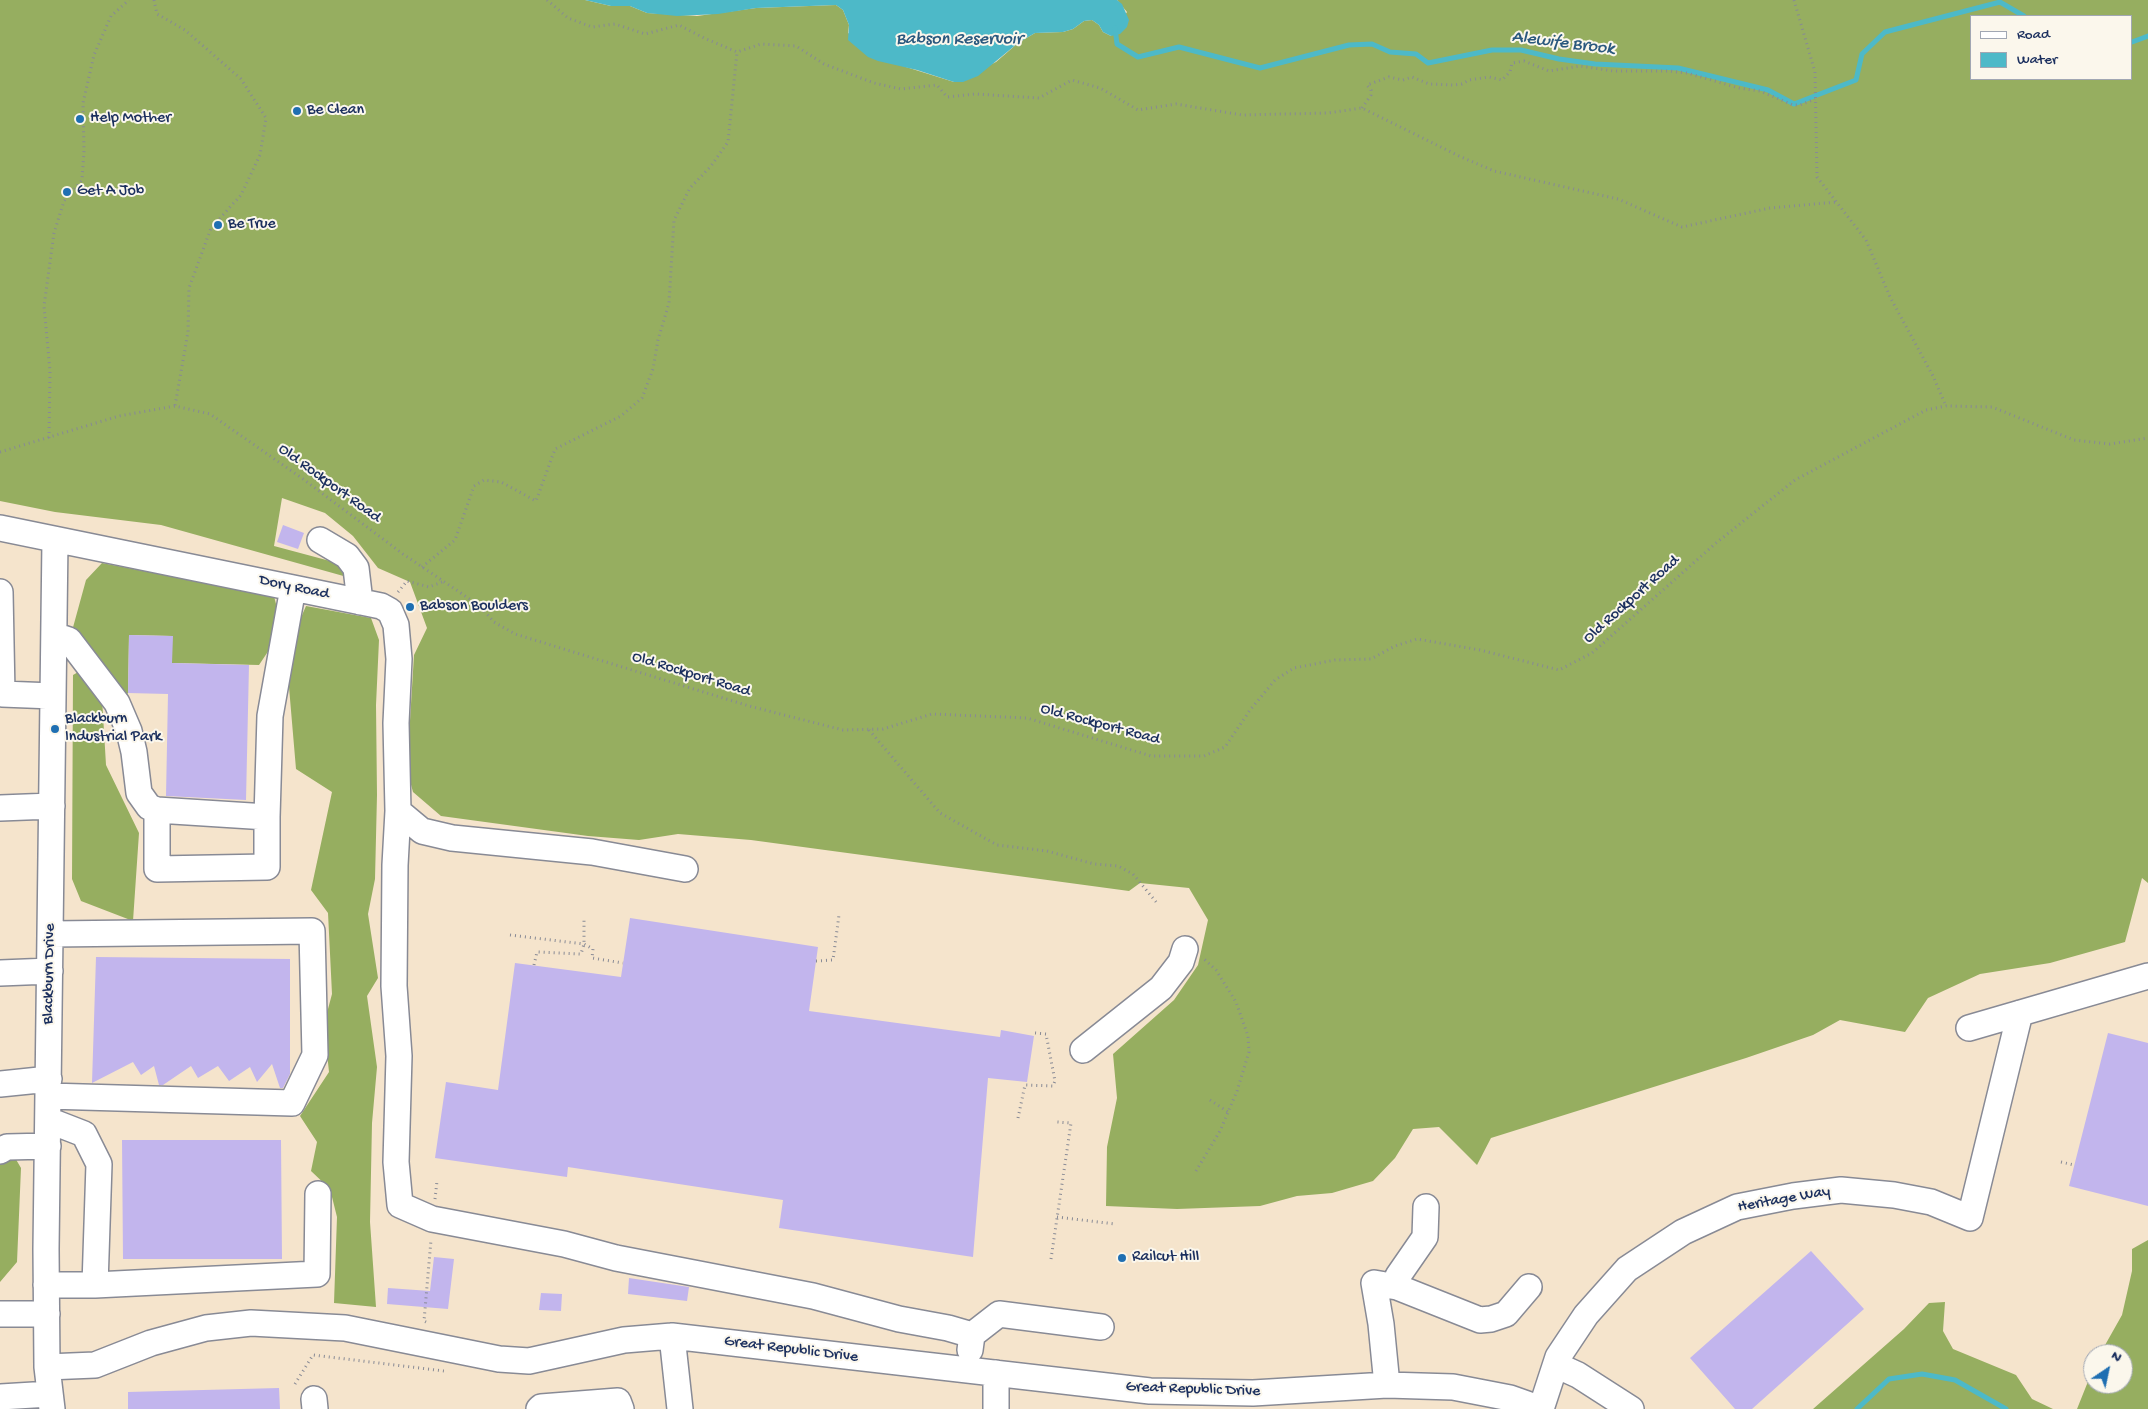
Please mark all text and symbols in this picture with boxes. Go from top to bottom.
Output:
legend [1970,15,2133,80]
text: Road [2017,26,2050,44]
water label: Alewife Brook [1511,27,1615,61]
water label: Babson Reservoir [896,29,1022,51]
text: Water [2017,51,2057,69]
place label: Be Clean [307,101,364,121]
marker: Be Clean [291,105,303,117]
place label: Help Mother [90,109,171,129]
marker: Help Mother [74,113,86,125]
place label: Get A Job [77,182,144,202]
marker: Get A Job [61,186,73,198]
place label: Be True [228,215,276,235]
marker: Be True [212,219,224,231]
street label: Old Rockport Road [274,440,384,528]
street label: Old Rockport Road [1580,552,1684,648]
street label: Dory Road [257,571,331,605]
place label: Babson Boulders [420,597,528,617]
marker: Babson Boulders [404,601,416,613]
street label: Old Rockport Road [630,648,752,702]
street label: Old Rockport Road [1038,700,1162,750]
place label: Blackburn Industrial Park [65,710,162,748]
marker: Blackburn Industrial Park [49,723,61,735]
street label: Blackburn Drive [40,923,60,1025]
street label: Heritage Way [1736,1182,1832,1218]
place label: Railcut Hill [1132,1248,1199,1268]
marker: Railcut Hill [1116,1252,1128,1264]
street label: Great Republic Drive [723,1332,859,1368]
north arrow [2083,1344,2133,1394]
text: N [2108,1347,2125,1367]
street label: Great Republic Drive [1125,1378,1261,1402]

